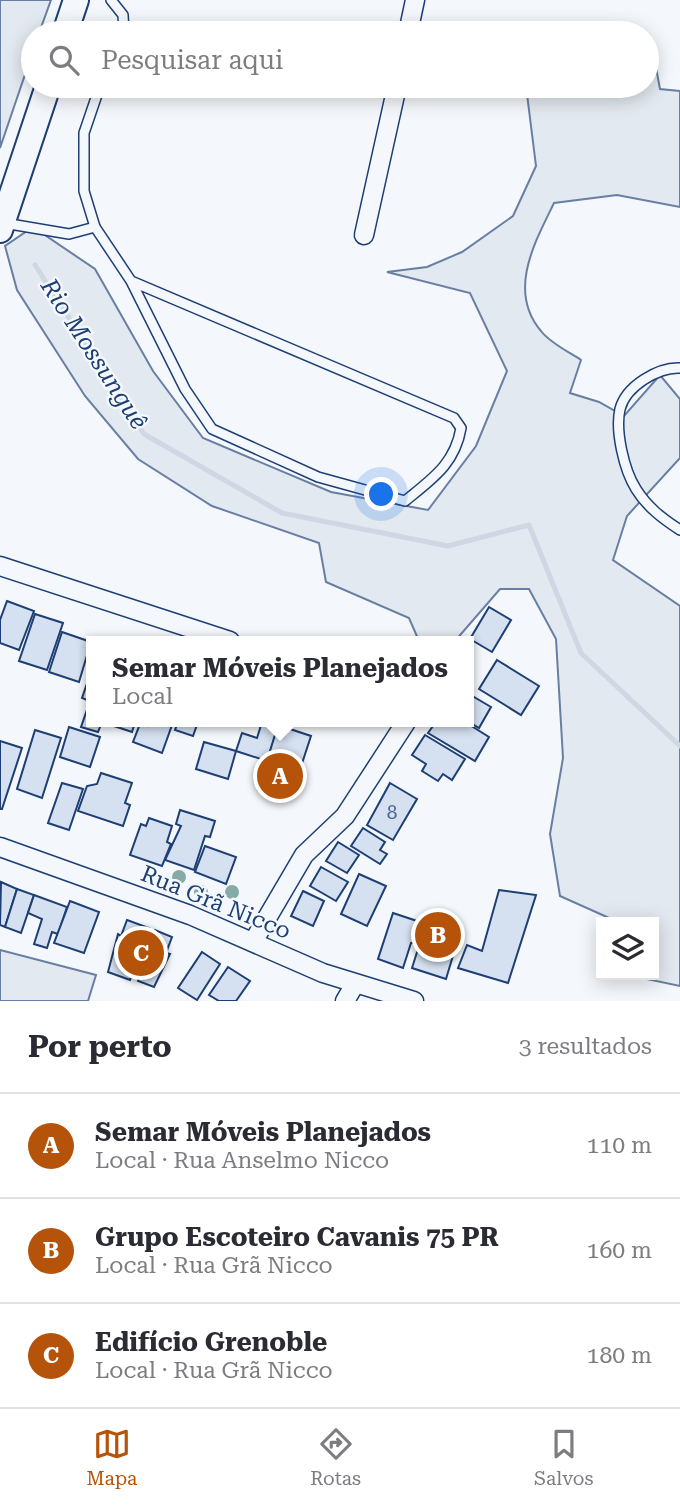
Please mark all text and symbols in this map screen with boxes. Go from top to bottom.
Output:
search box [21,21,659,98]
icon: search [45,41,83,79]
text: Pesquisar aqui [101,45,283,75]
water label: Rio Mossunguê [34,273,153,434]
your location [364,477,398,511]
popup [86,636,474,727]
text: Semar Móveis Planejados [112,653,448,683]
text: Local [112,683,173,710]
pin: A [257,750,303,802]
house number: 8 [387,801,397,824]
street label: Rua Grã Nicco [137,860,295,945]
pin: B [415,909,461,961]
map controls [596,917,659,980]
button: layers [596,917,659,980]
pin: C [118,927,164,979]
text: Por perto [28,1029,172,1064]
text: 3 resultados [519,1033,652,1060]
text: Semar Móveis Planejados [95,1117,431,1147]
text: A [43,1132,59,1159]
text: 110 m [587,1132,652,1159]
text: Local · Rua Anselmo Nicco [95,1147,389,1174]
text: Grupo Escoteiro Cavanis 75 PR [95,1222,499,1252]
text: B [43,1237,59,1264]
text: 160 m [587,1237,652,1264]
text: Local · Rua Grã Nicco [95,1252,333,1279]
text: Edifício Grenoble [95,1327,327,1357]
text: C [43,1342,59,1369]
text: 180 m [587,1342,652,1369]
text: Local · Rua Grã Nicco [95,1357,333,1384]
tab: Mapa [86,1425,137,1490]
tab: Rotas [310,1425,361,1490]
tab: Salvos [534,1425,594,1490]

